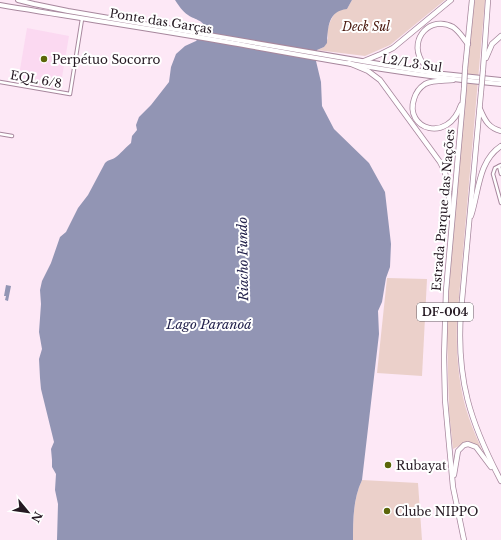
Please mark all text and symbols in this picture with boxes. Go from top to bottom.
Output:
street label: Ponte das Garças [109,5,213,37]
park label: Deck Sul [341,19,390,34]
street label: L2/L3 Sul [381,51,443,75]
place label: Perpétuo Socorro [52,52,161,67]
marker: Perpétuo Socorro [39,54,49,64]
street label: EQL 6/8 [9,67,63,91]
street label: Estrada Parque das Nações [428,128,458,292]
water label: Riacho Fundo [234,217,252,302]
road number: DF-004 [417,303,473,321]
water label: Lago Paranoá [165,316,252,333]
place label: Rubayat [396,458,447,473]
marker: Rubayat [383,460,393,470]
north arrow [8,492,48,532]
place label: Clube NIPPO [395,504,478,519]
marker: Clube NIPPO [382,506,392,516]
text: N [28,509,45,525]

